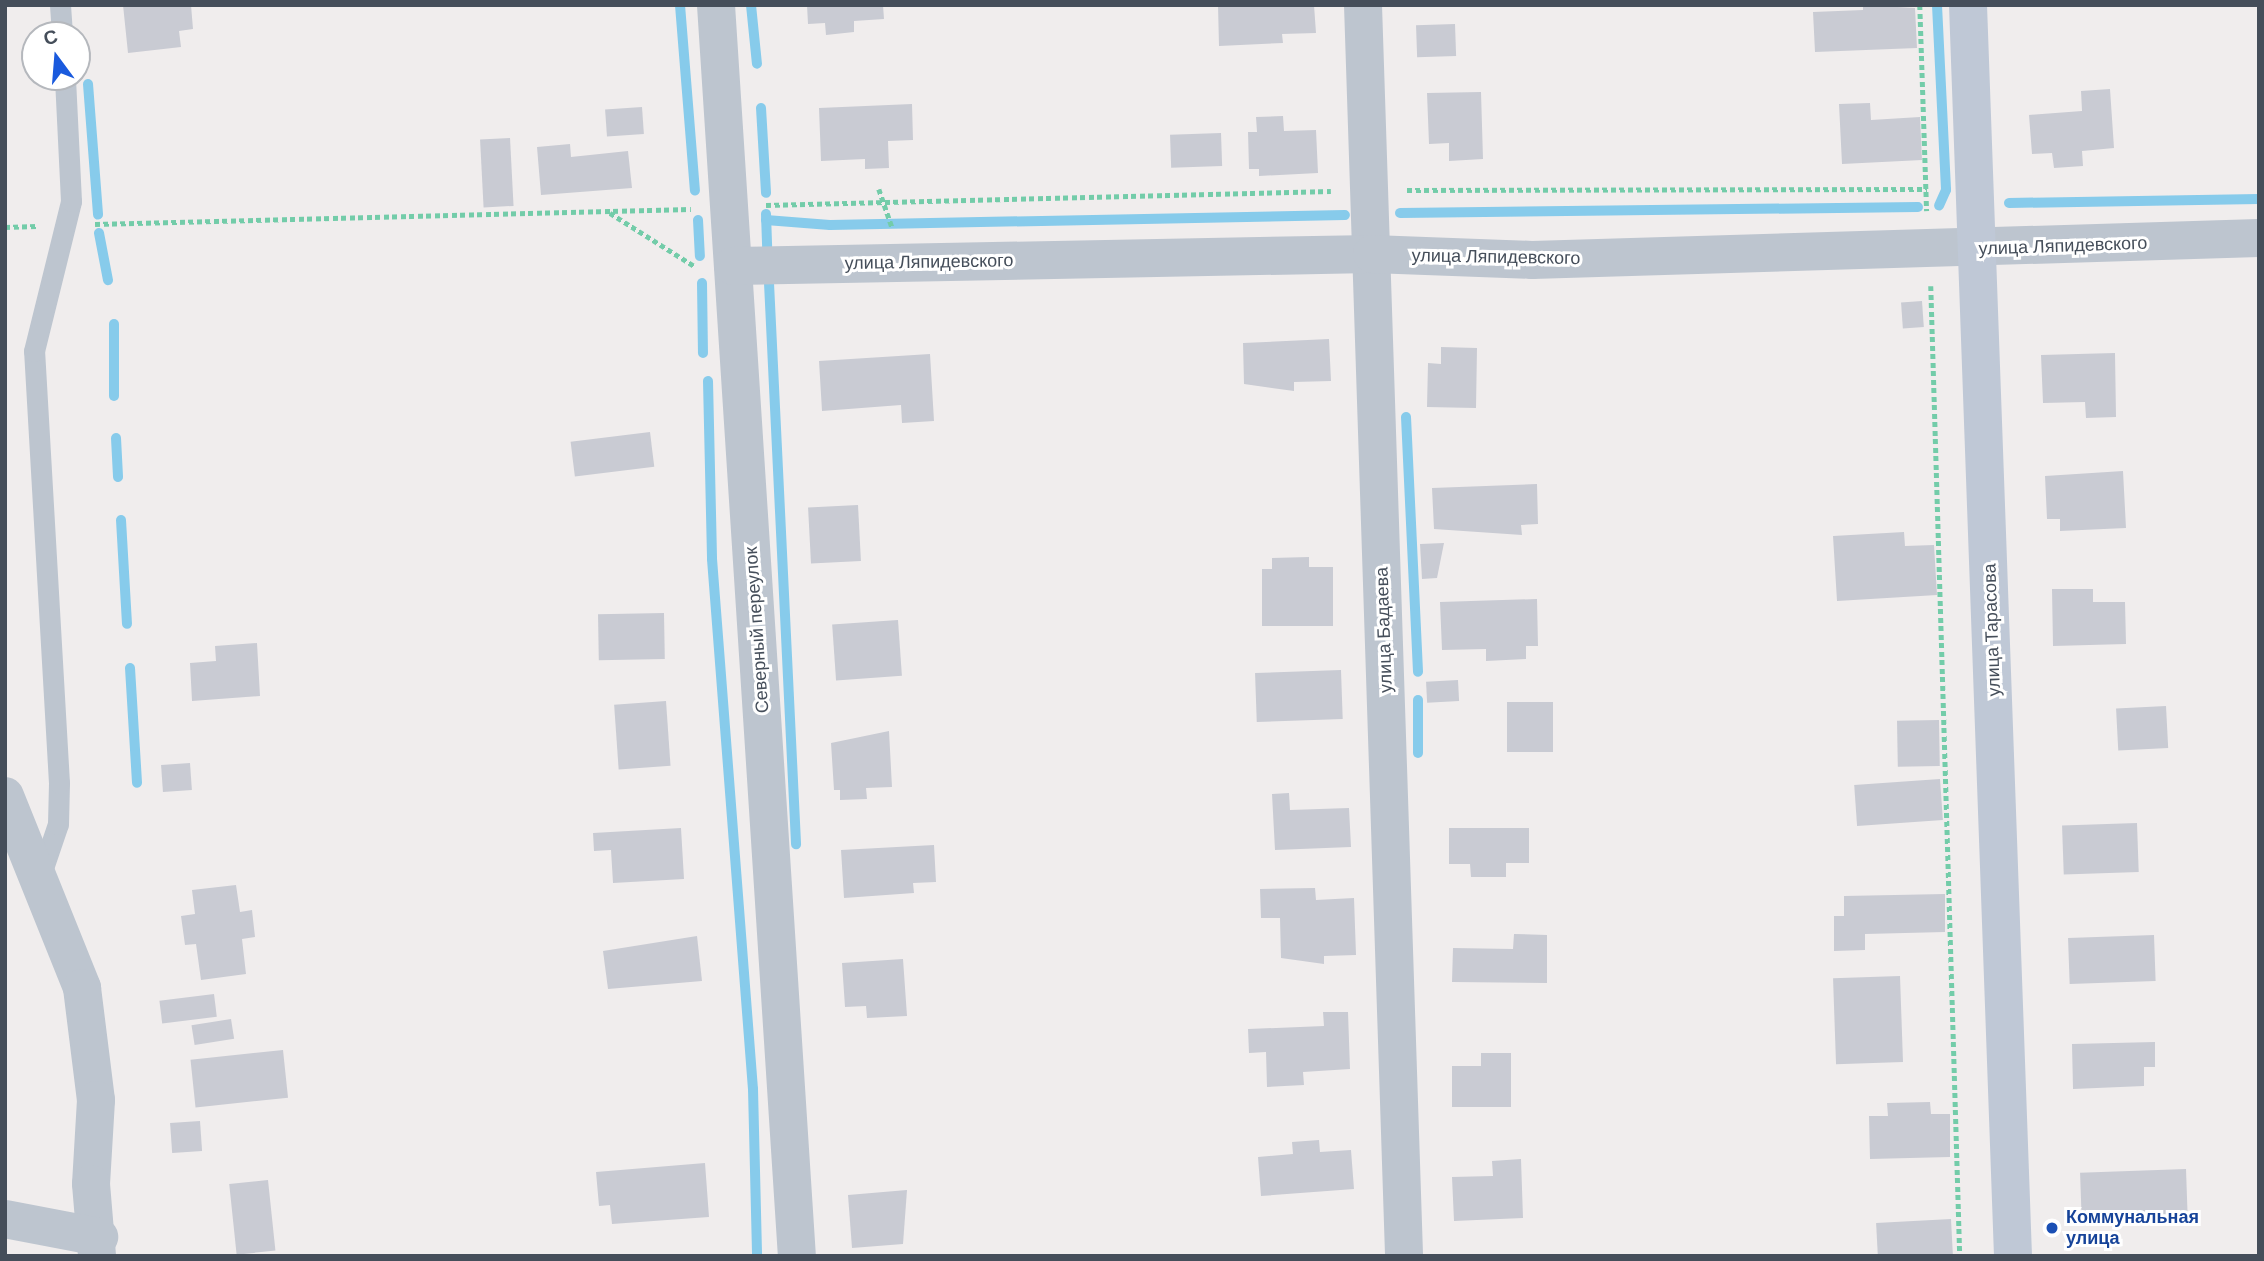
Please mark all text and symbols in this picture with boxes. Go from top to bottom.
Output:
north arrow [21,21,91,91]
text: С [41,23,61,51]
street label: улица Ляпидевского [1978,232,2148,260]
street label: улица Ляпидевского [1411,245,1581,269]
street label: улица Ляпидевского [844,250,1014,274]
street label: Северный переулок [740,546,774,714]
street label: улица Тарасова [1979,563,2005,697]
street label: улица Бадаева [1371,567,1397,693]
place label: Коммунальная улица [2066,1207,2199,1250]
marker: Коммунальная улица [2044,1220,2060,1236]

